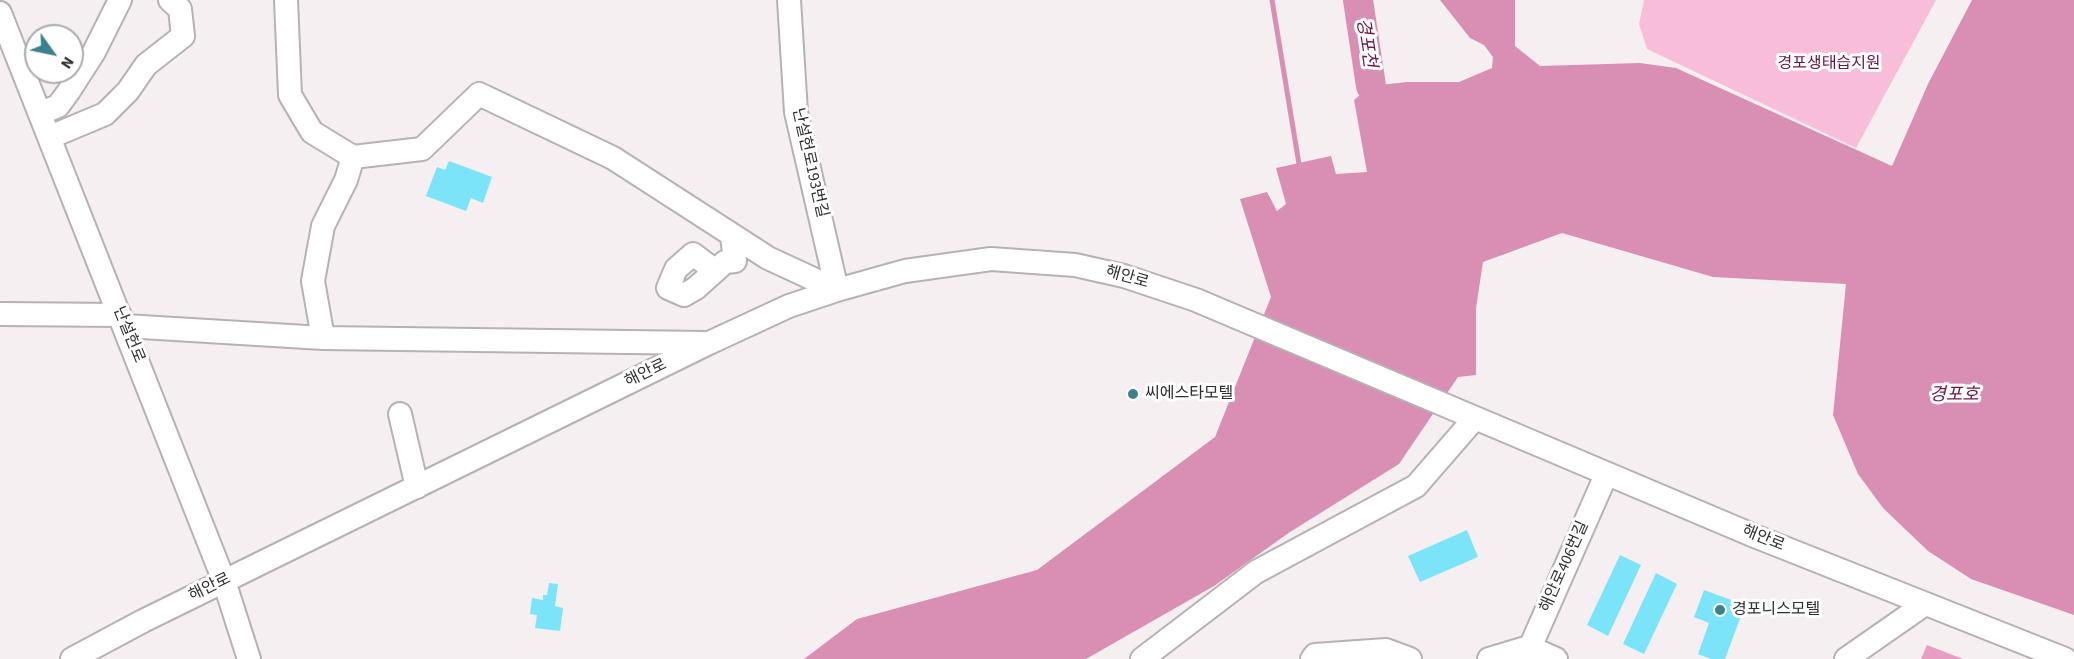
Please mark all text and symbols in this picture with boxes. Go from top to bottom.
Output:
water label: 경포천 [1350,17,1380,69]
north arrow [24,24,84,84]
text: N [55,52,80,73]
park label: 경포생태습지원 [1777,54,1881,74]
street label: 난설헌로193번길 [787,106,831,220]
street label: 해안로 [1103,263,1151,293]
street label: 난설헌로 [108,304,148,366]
street label: 해안로 [622,356,670,392]
place label: 씨에스타모텔 [1145,384,1233,404]
water label: 경포호 [1929,385,1979,407]
marker: 씨에스타모텔 [1126,387,1140,401]
street label: 해안로406번길 [1536,519,1594,615]
street label: 해안로 [1739,522,1787,556]
street label: 해안로 [186,570,234,606]
place label: 경포니스모텔 [1732,600,1820,620]
marker: 경포니스모텔 [1713,603,1727,617]

